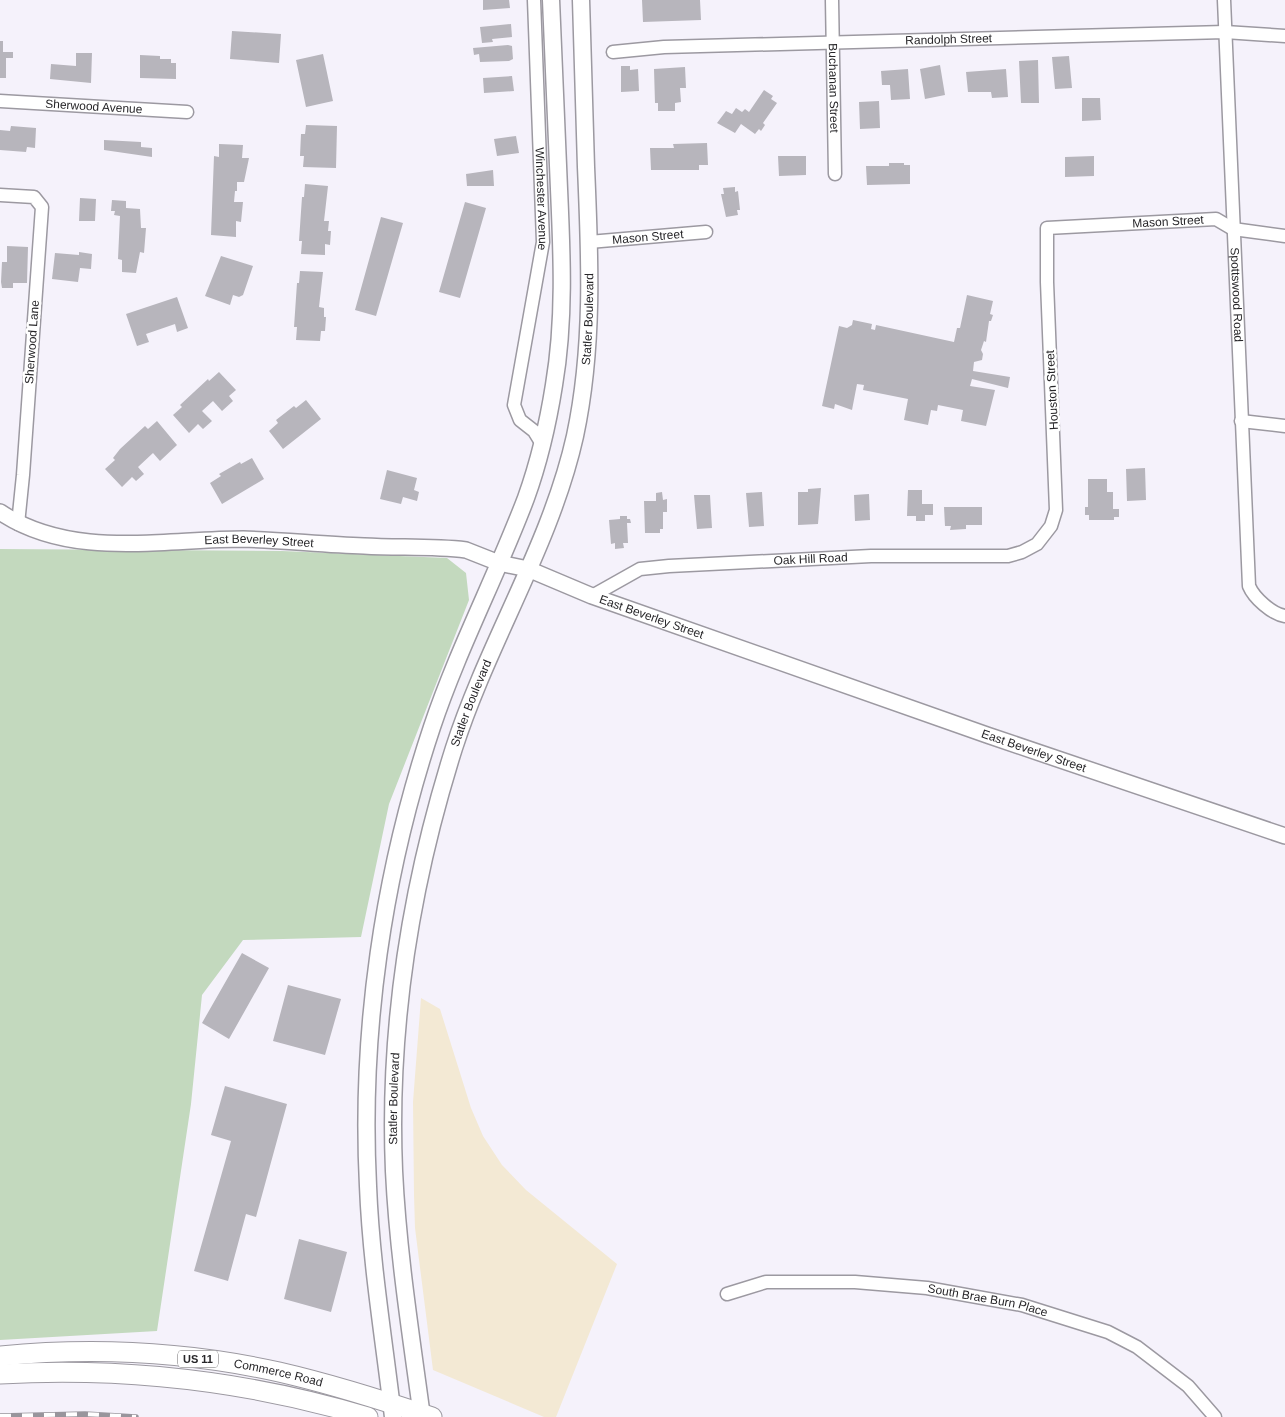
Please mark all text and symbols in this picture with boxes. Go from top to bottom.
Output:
street label: Randolph Street [905,31,993,48]
street label: Buchanan Street [826,43,841,134]
street label: Sherwood Avenue [45,97,143,116]
street label: Winchester Avenue [532,147,550,252]
street label: Mason Street [1132,213,1205,230]
street label: Mason Street [612,227,685,247]
street label: Spottswood Road [1228,247,1246,342]
street label: Statler Boulevard [579,273,596,366]
street label: Sherwood Lane [22,299,42,384]
street label: Houston Street [1043,349,1061,430]
street label: East Beverley Street [204,532,315,550]
street label: Oak Hill Road [773,550,848,568]
street label: East Beverley Street [598,592,706,642]
street label: Statler Boulevard [448,658,494,748]
street label: East Beverley Street [980,727,1089,775]
street label: Statler Boulevard [386,1052,402,1145]
street label: South Brae Burn Place [927,1281,1050,1320]
road number: US 11 [178,1350,218,1368]
street label: Commerce Road [233,1356,324,1390]

